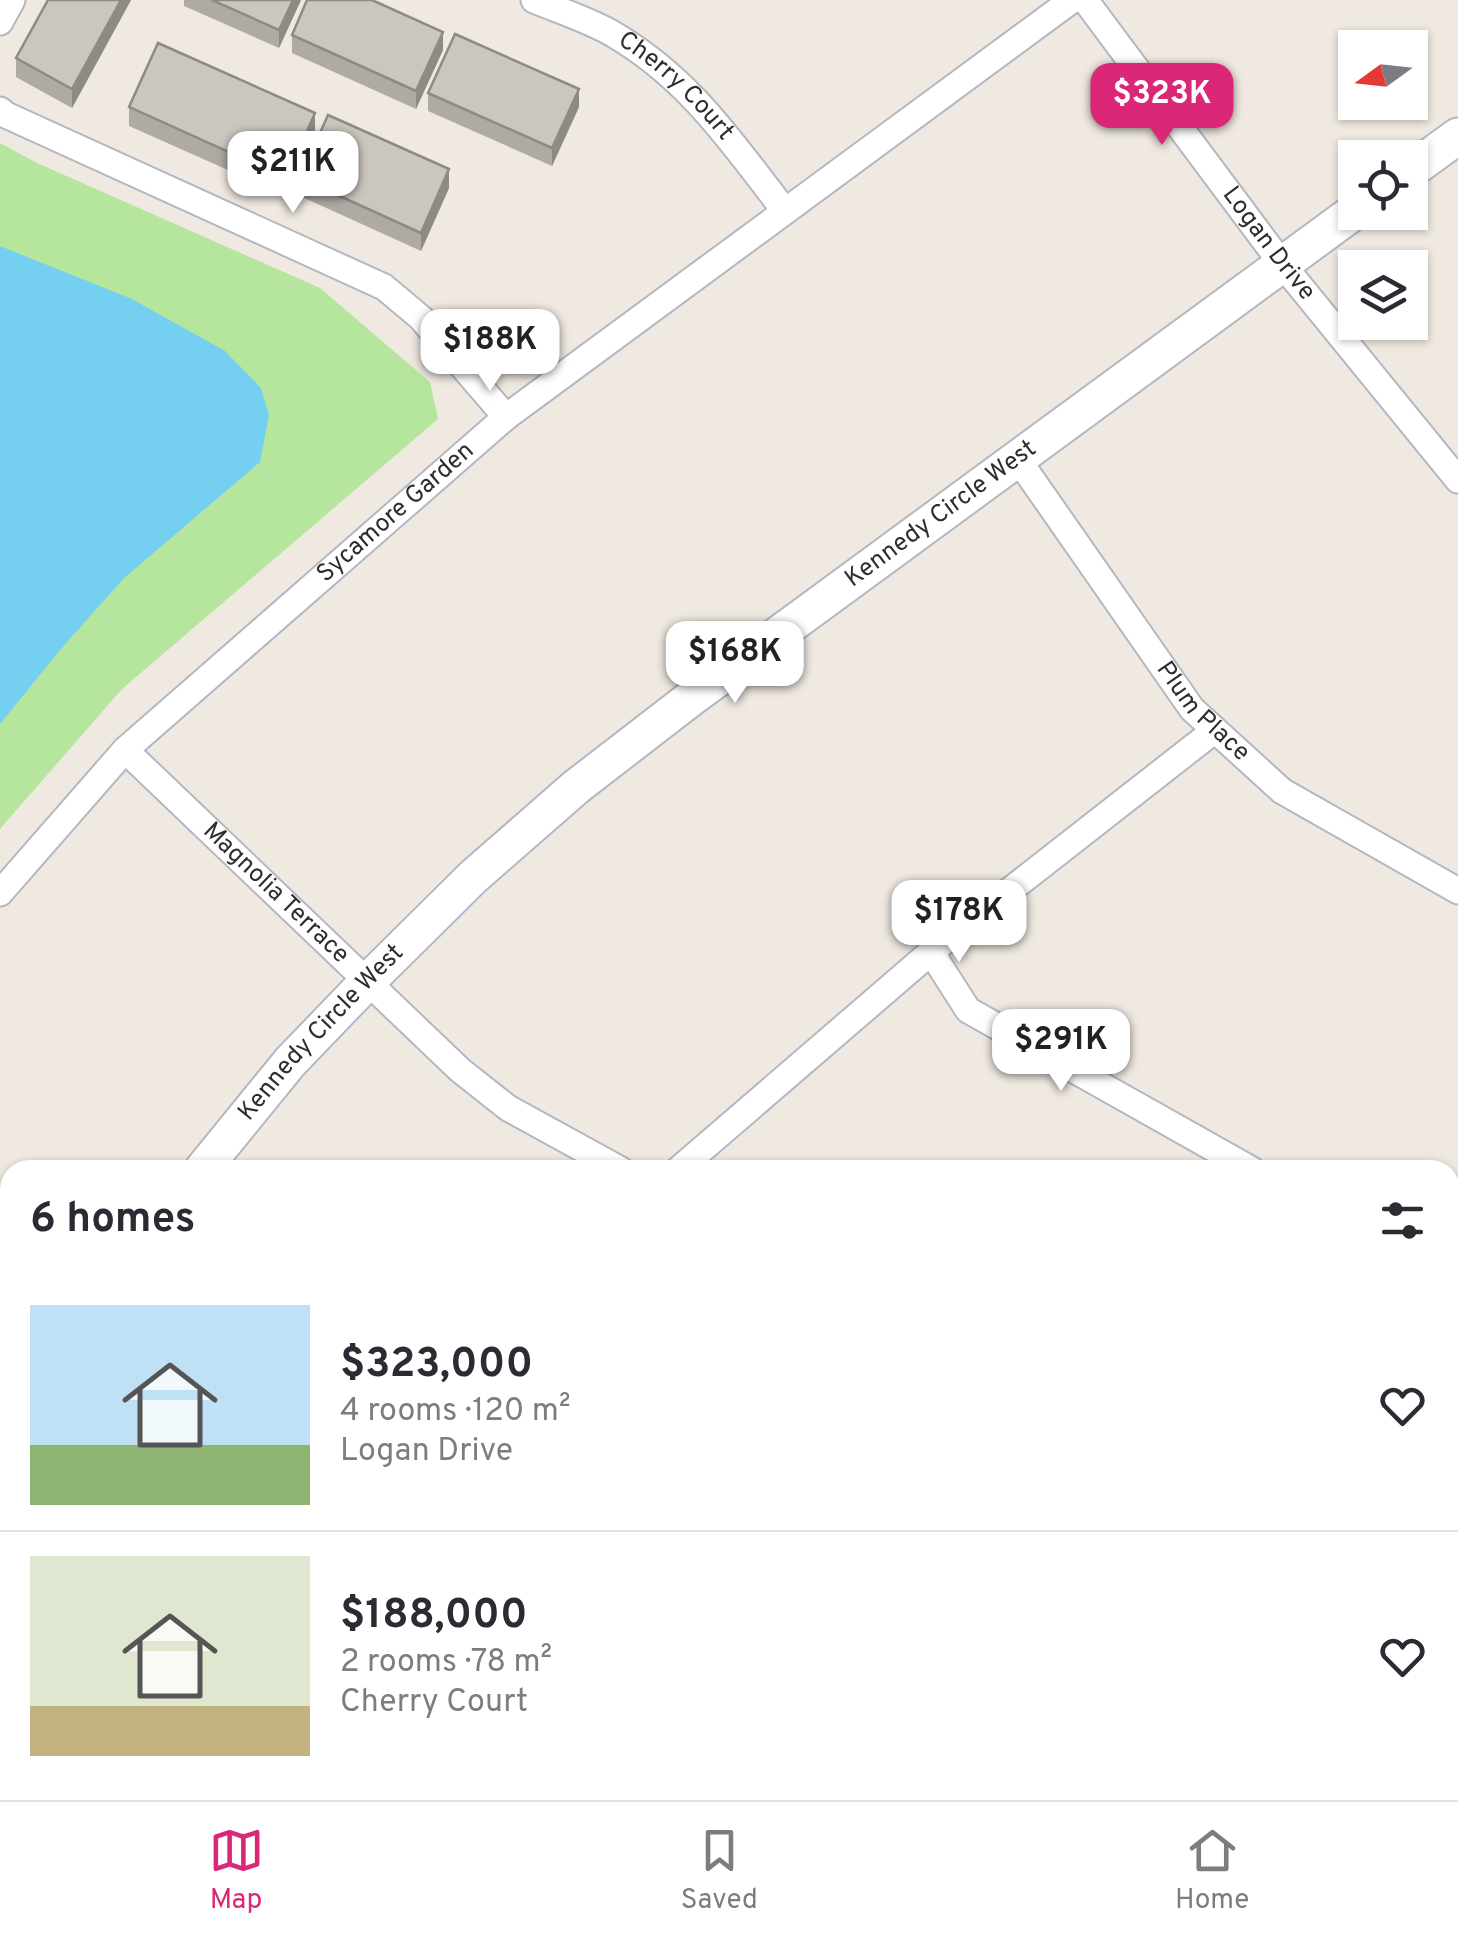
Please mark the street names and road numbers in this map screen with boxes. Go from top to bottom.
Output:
street label: Cherry Court [612,25,740,148]
street label: Logan Drive [1214,181,1322,308]
street label: Kennedy Circle West [839,434,1043,595]
street label: Sycamore Garden [311,436,481,591]
street label: Plum Place [1148,656,1256,769]
street label: Magnolia Terrace [195,816,356,971]
street label: Kennedy Circle West [232,938,411,1128]

